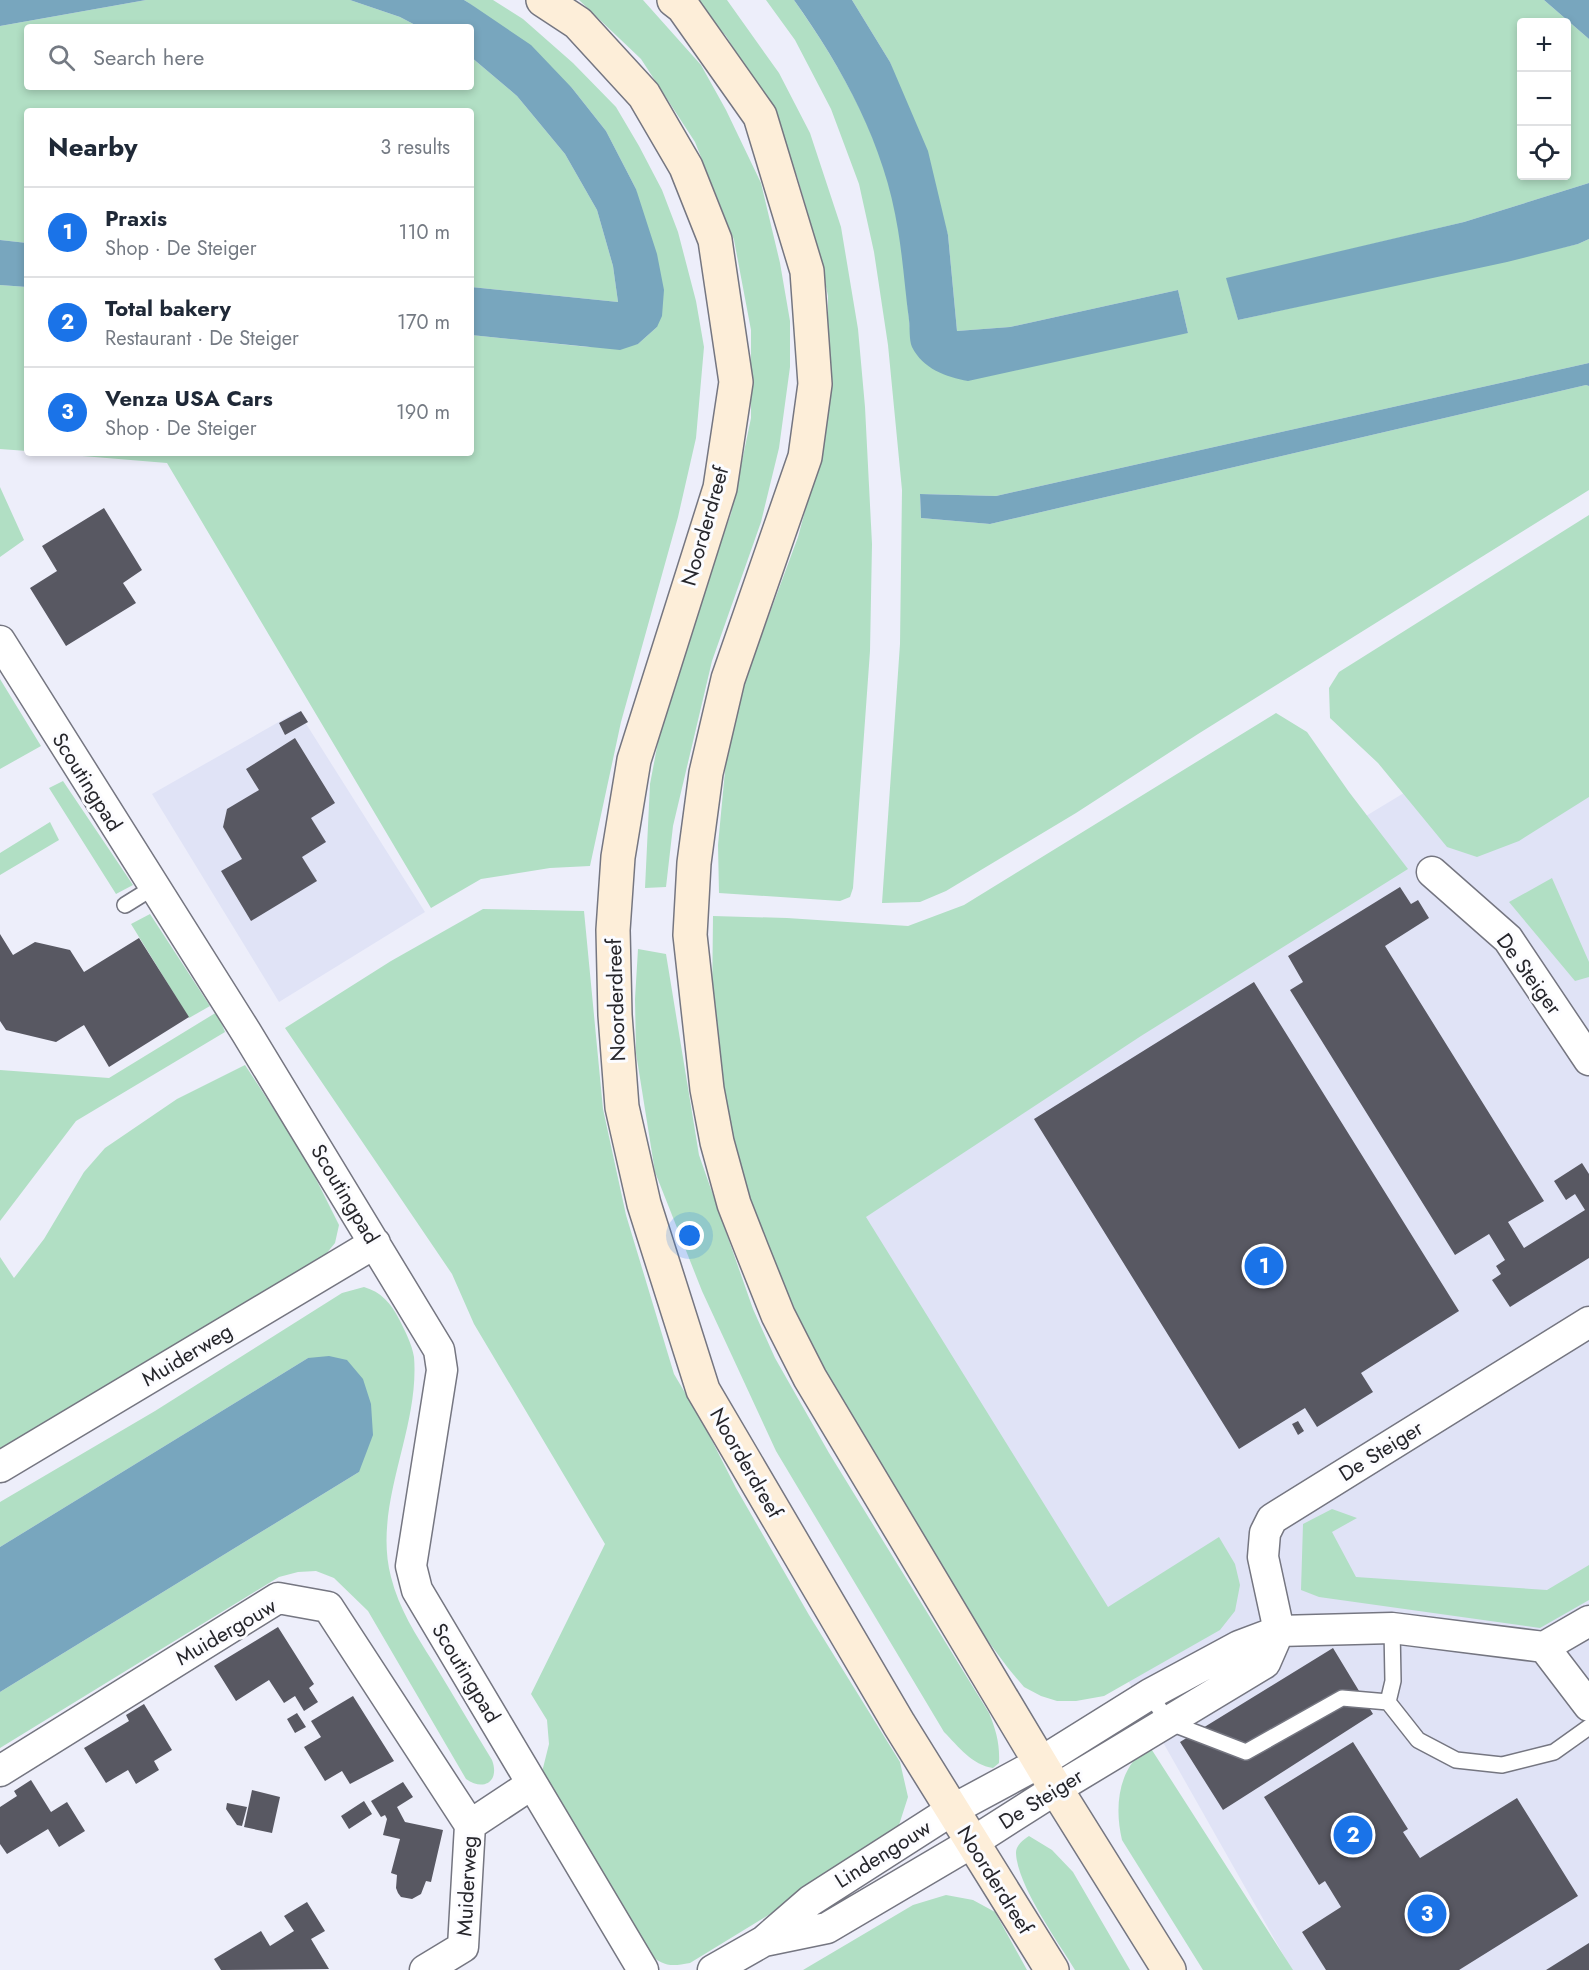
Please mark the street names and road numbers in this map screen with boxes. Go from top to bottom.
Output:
street label: Noorderdreef [674,462,737,589]
street label: Scoutingpad [45,727,129,837]
street label: De Steiger [1489,927,1569,1022]
street label: Noorderdreef [599,937,633,1062]
street label: Scoutingpad [303,1138,387,1250]
street label: Muiderweg [136,1316,238,1394]
street label: Noorderdreef [702,1402,790,1525]
street label: De Steiger [1333,1413,1430,1489]
street label: Muidergouw [170,1591,283,1673]
street label: Scoutingpad [424,1617,508,1729]
street label: De Steiger [993,1761,1090,1837]
street label: Lindengouw [829,1812,938,1895]
street label: Noorderdreef [950,1820,1041,1941]
street label: Muiderweg [449,1835,485,1937]

